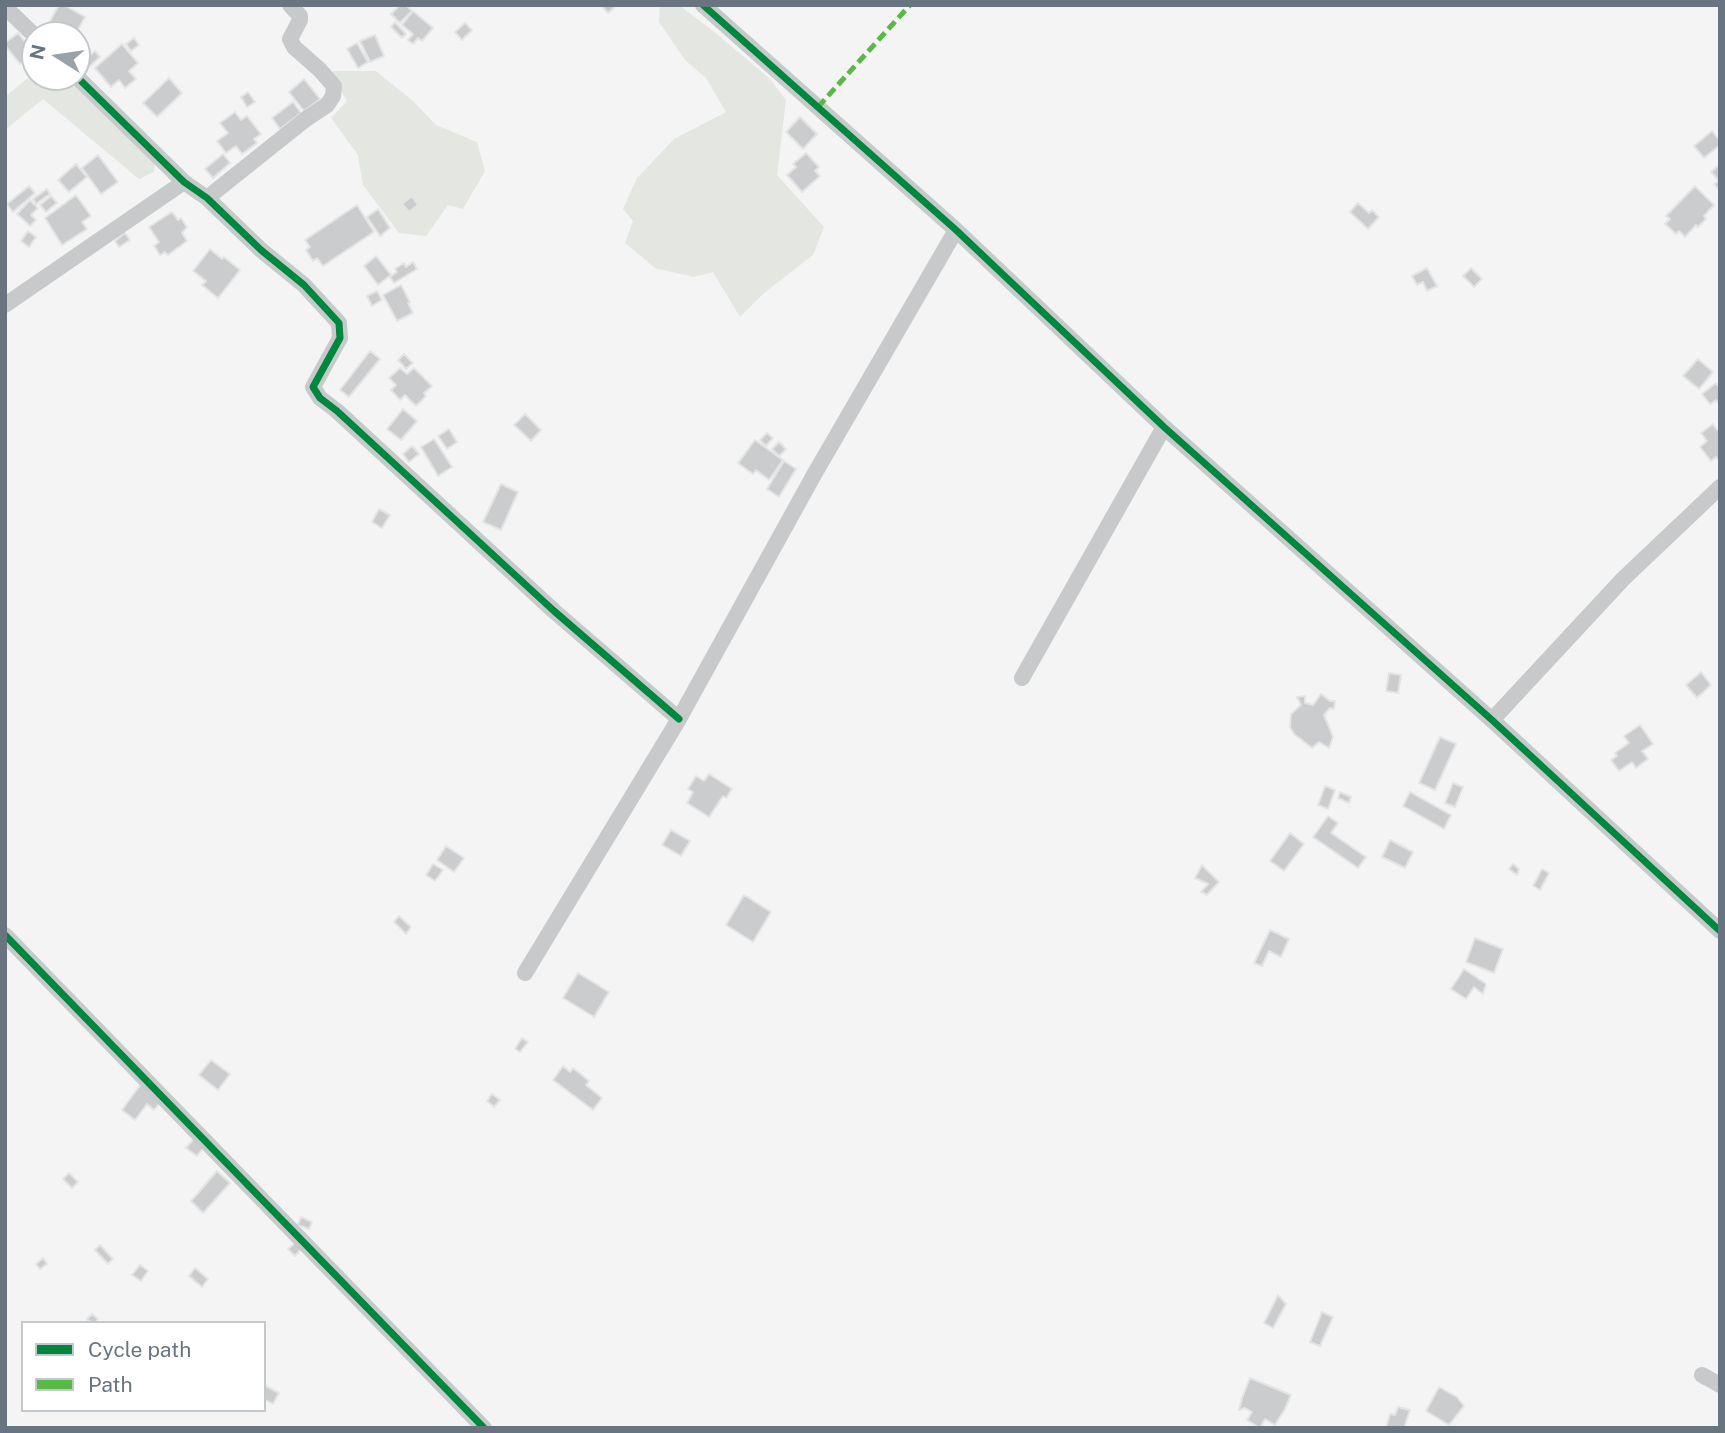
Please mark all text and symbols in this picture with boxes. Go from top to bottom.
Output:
north arrow [21,21,91,91]
text: N [25,43,50,62]
legend [21,1321,266,1412]
text: Cycle path [88,1337,191,1362]
text: Path [88,1372,133,1397]

